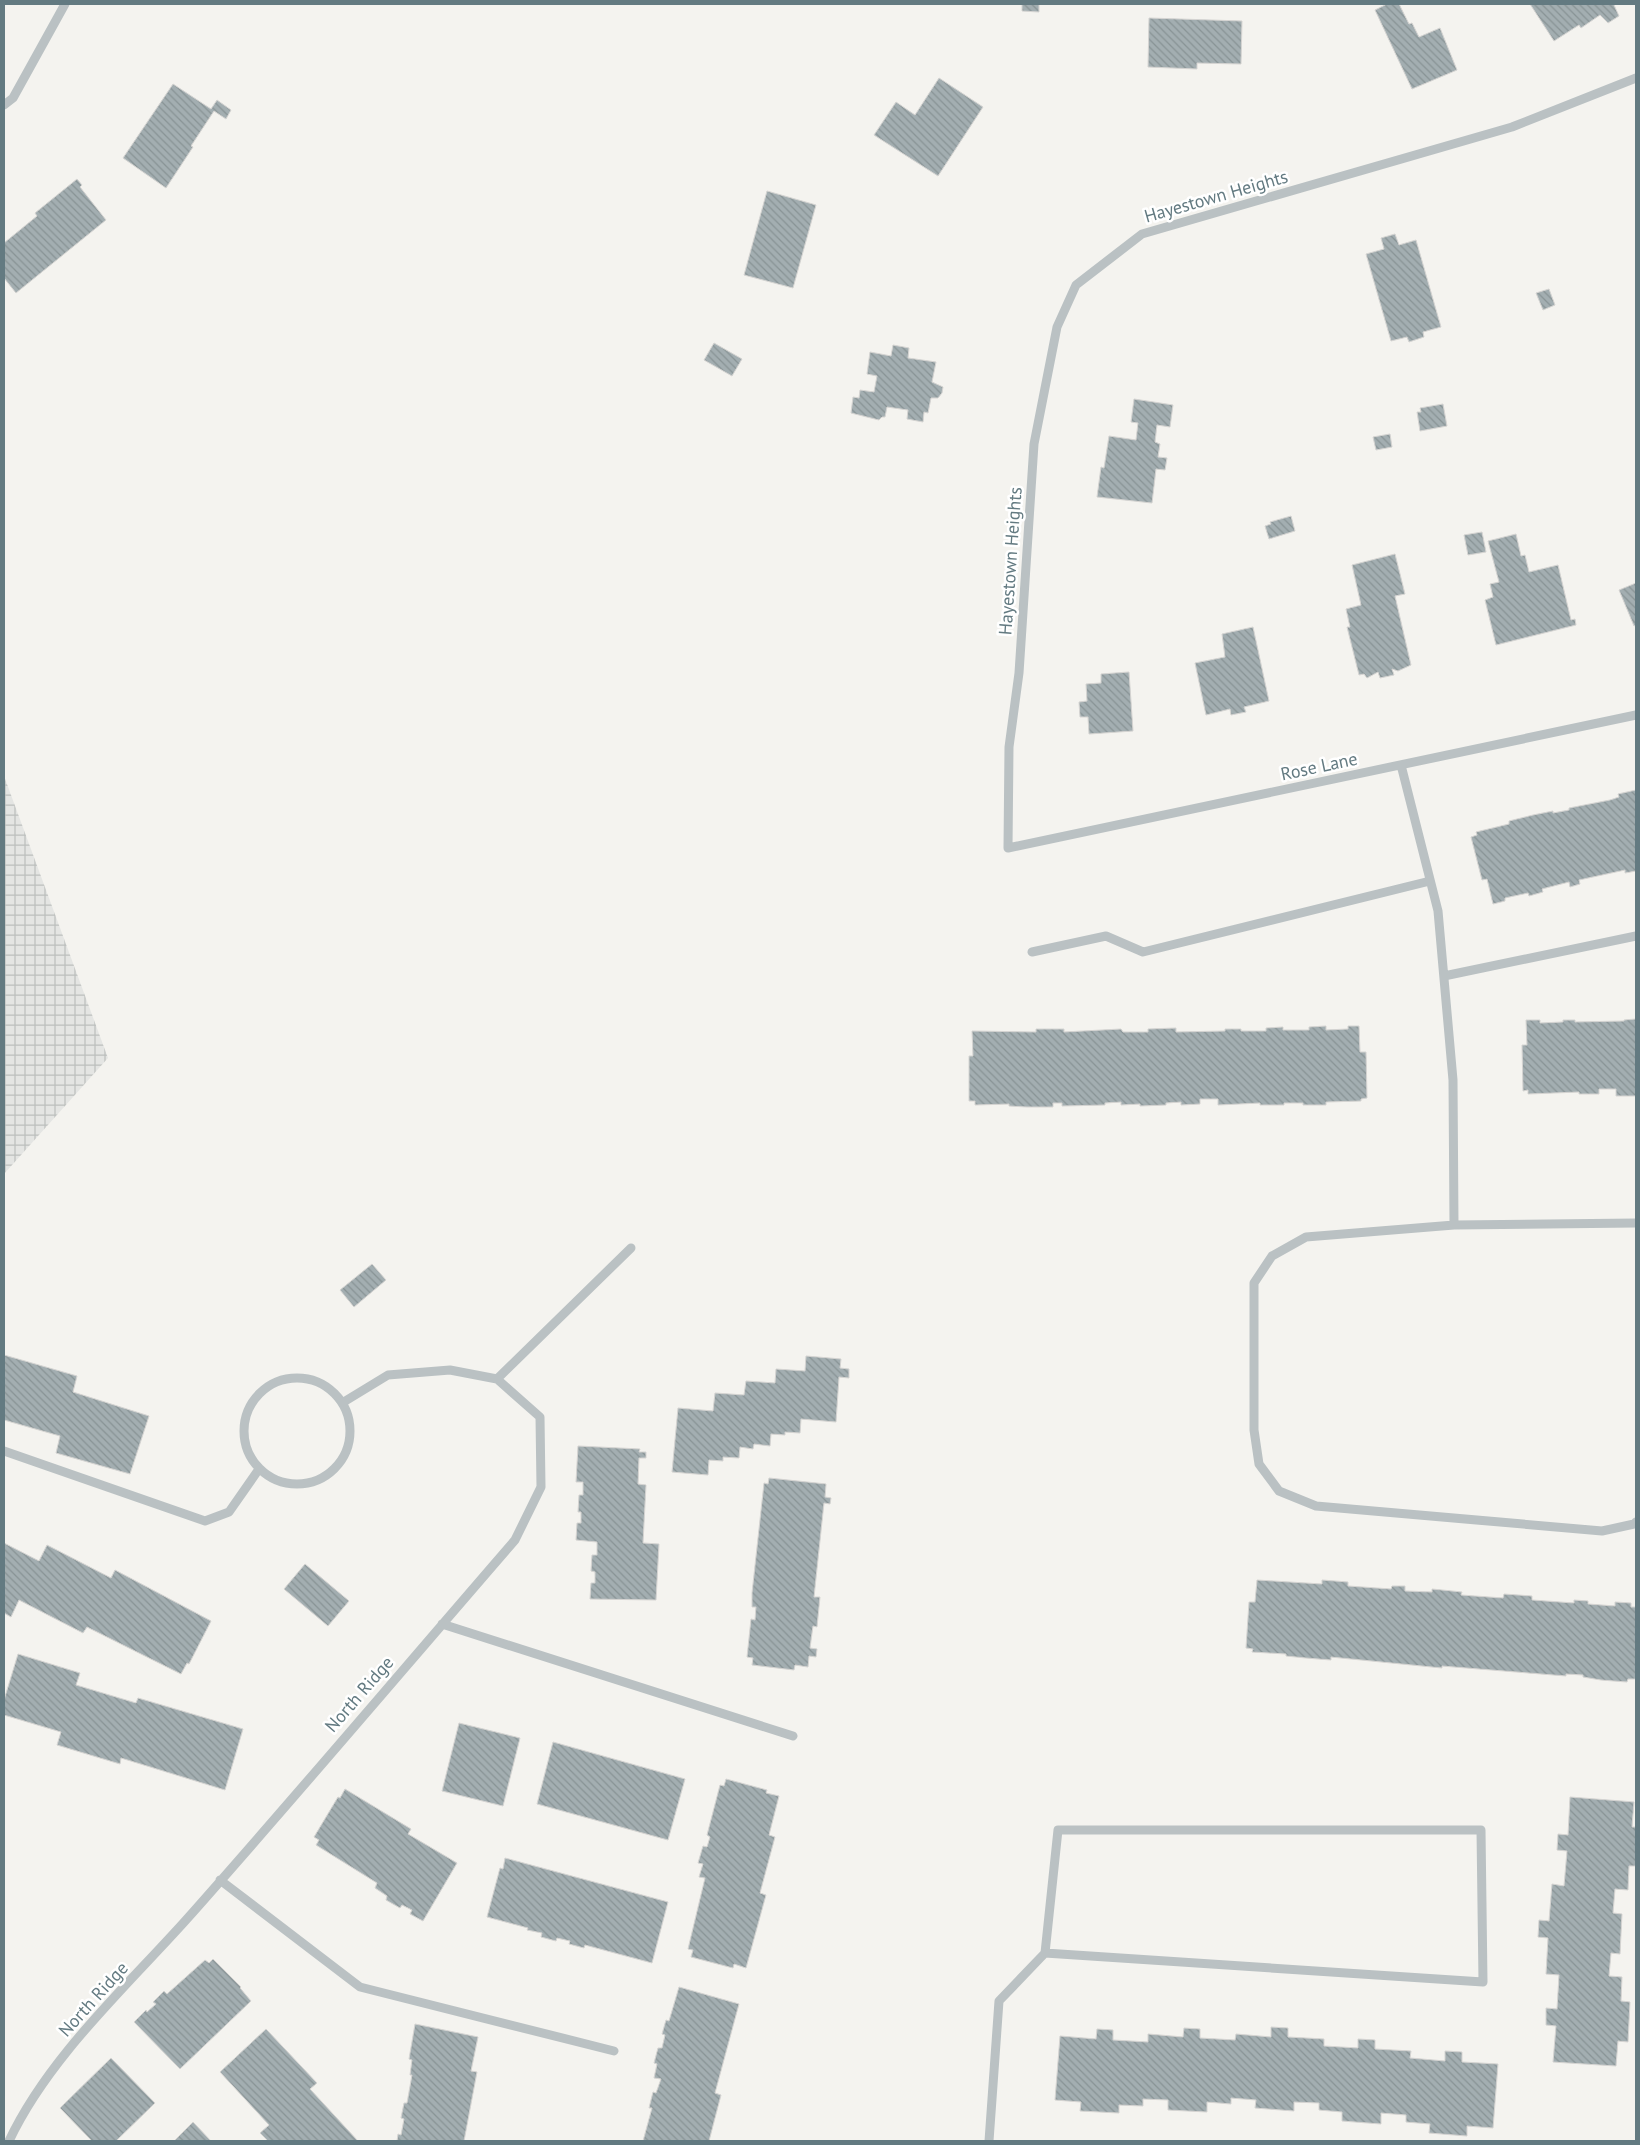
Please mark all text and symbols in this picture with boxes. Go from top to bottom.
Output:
street label: Hayestown Heights [1141,164,1291,228]
street label: Hayestown Heights [993,486,1027,636]
street label: Rose Lane [1279,747,1359,785]
street label: North Ridge [320,1651,398,1737]
street label: North Ridge [53,1957,133,2041]

